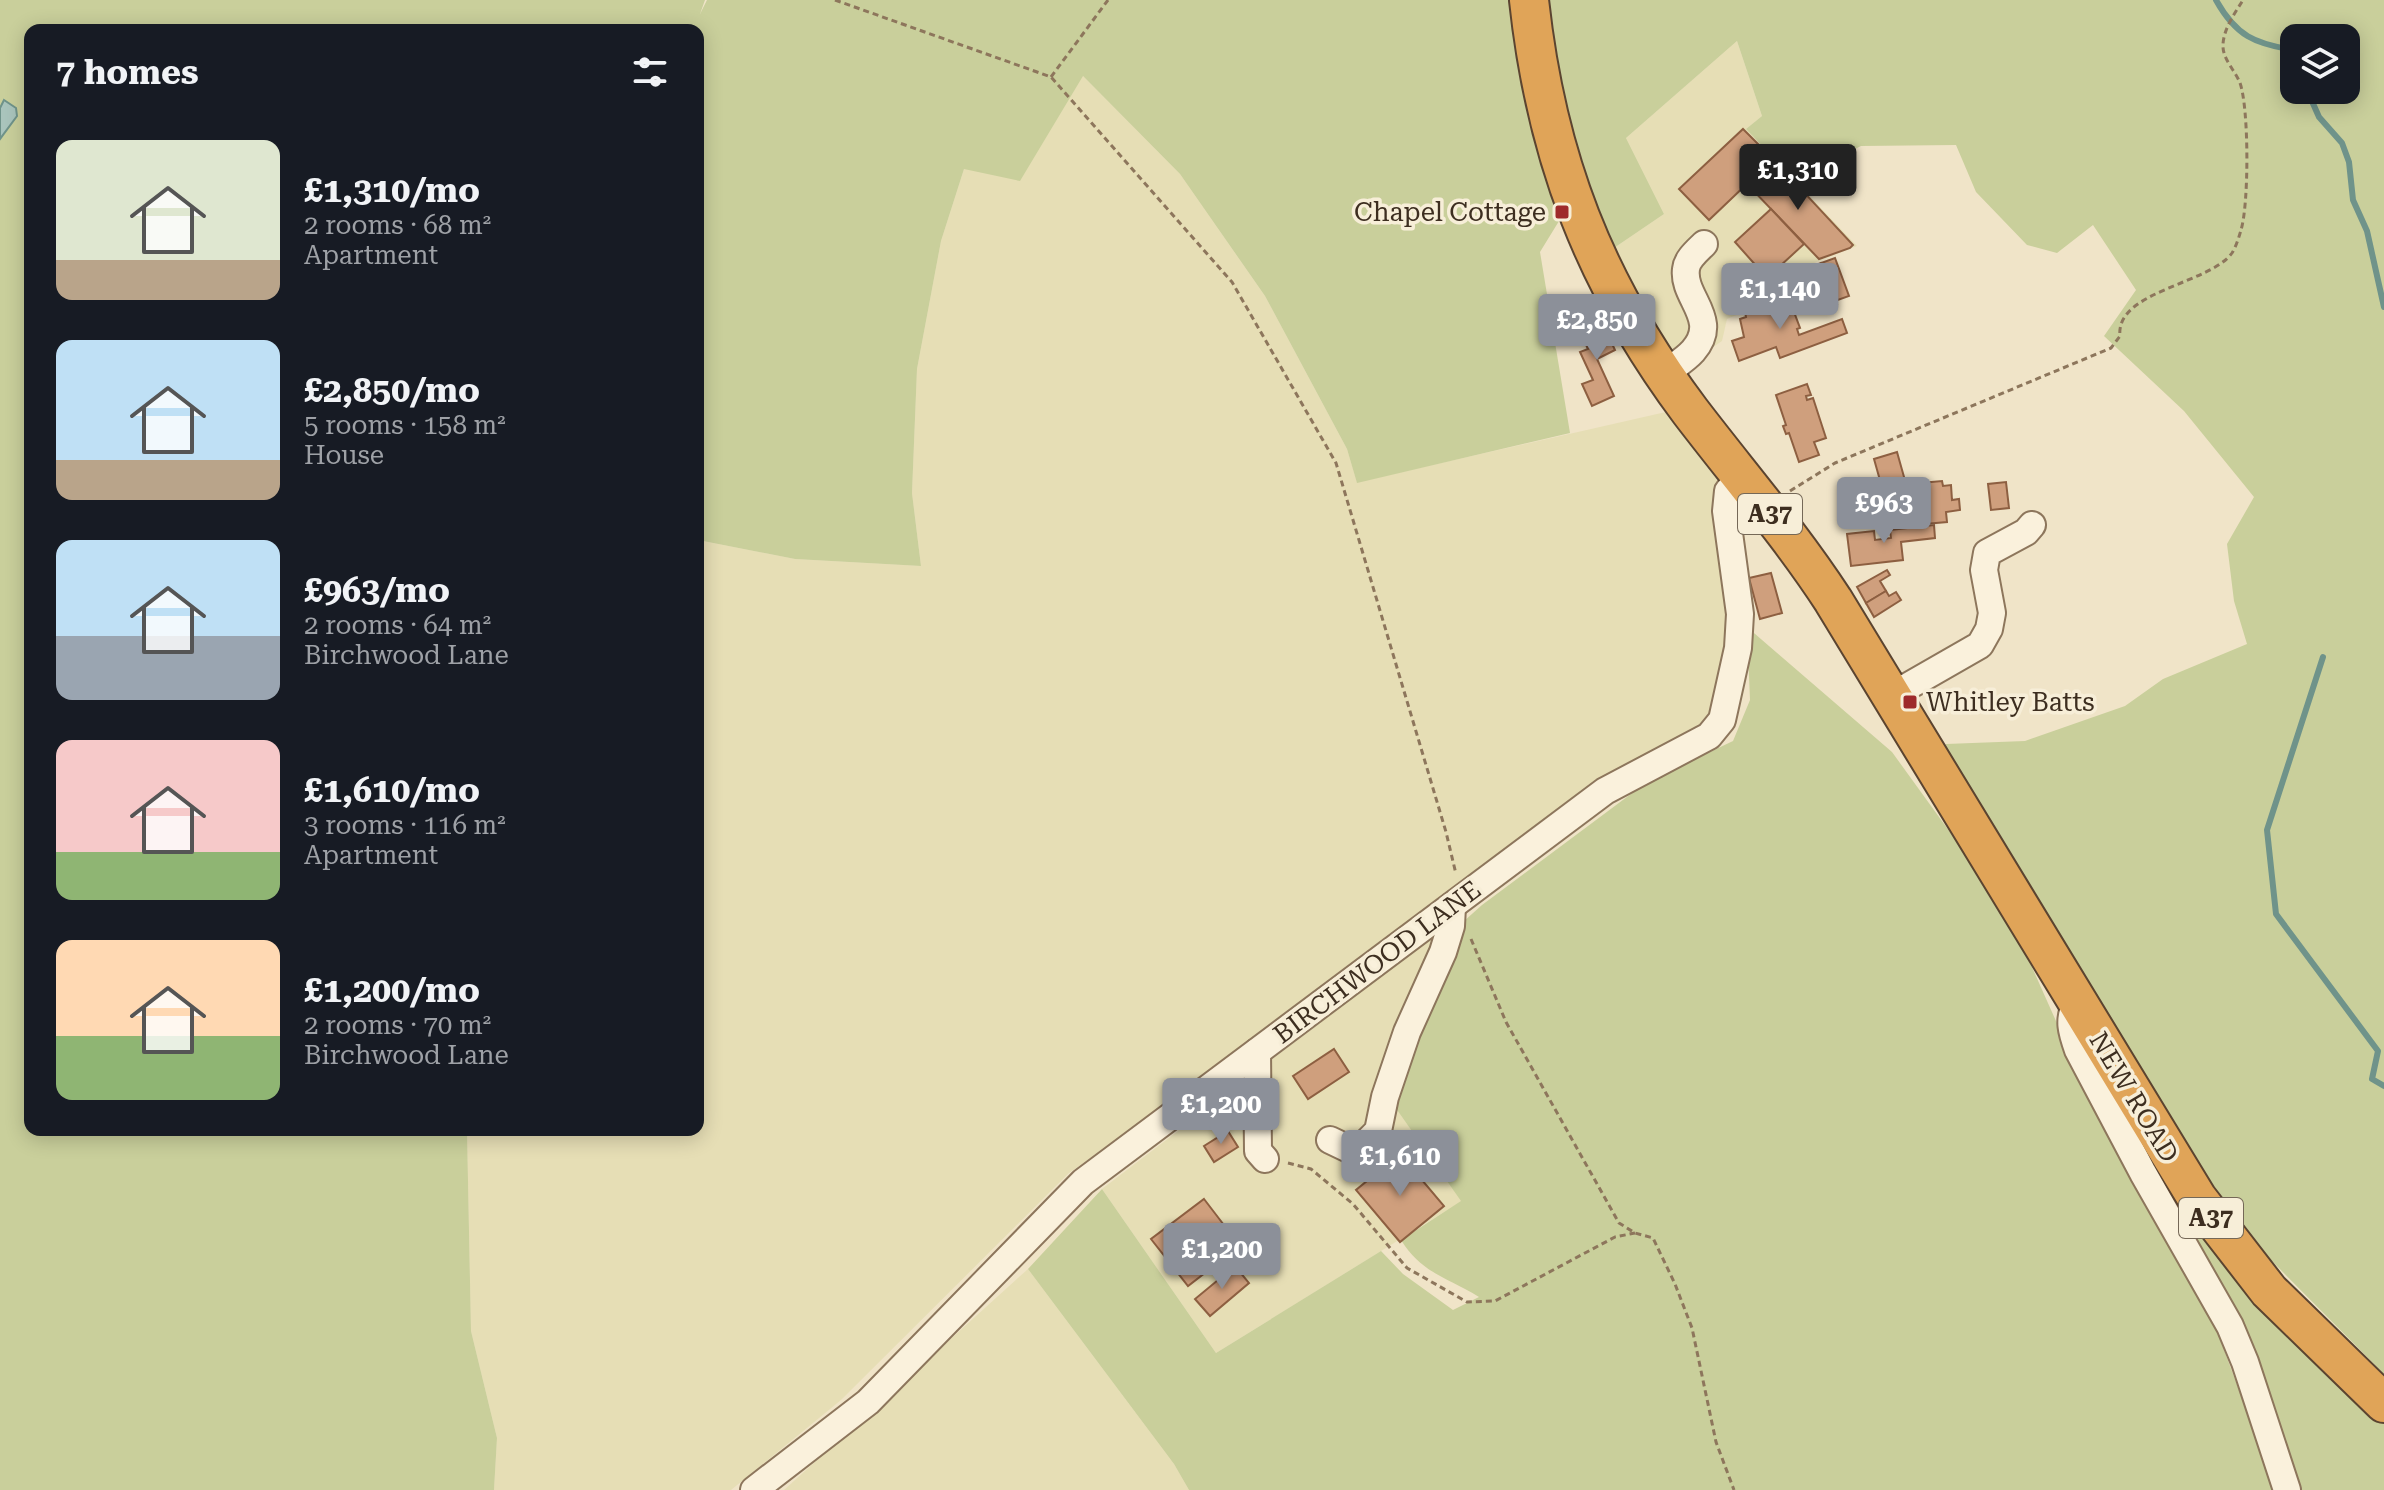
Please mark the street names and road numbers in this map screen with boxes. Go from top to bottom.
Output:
road number: A37 [1738,494,1802,534]
street label: BIRCHWOOD LANE [1268,874,1486,1050]
street label: NEW ROAD [2083,1026,2185,1168]
road number: A37 [2179,1198,2243,1238]

